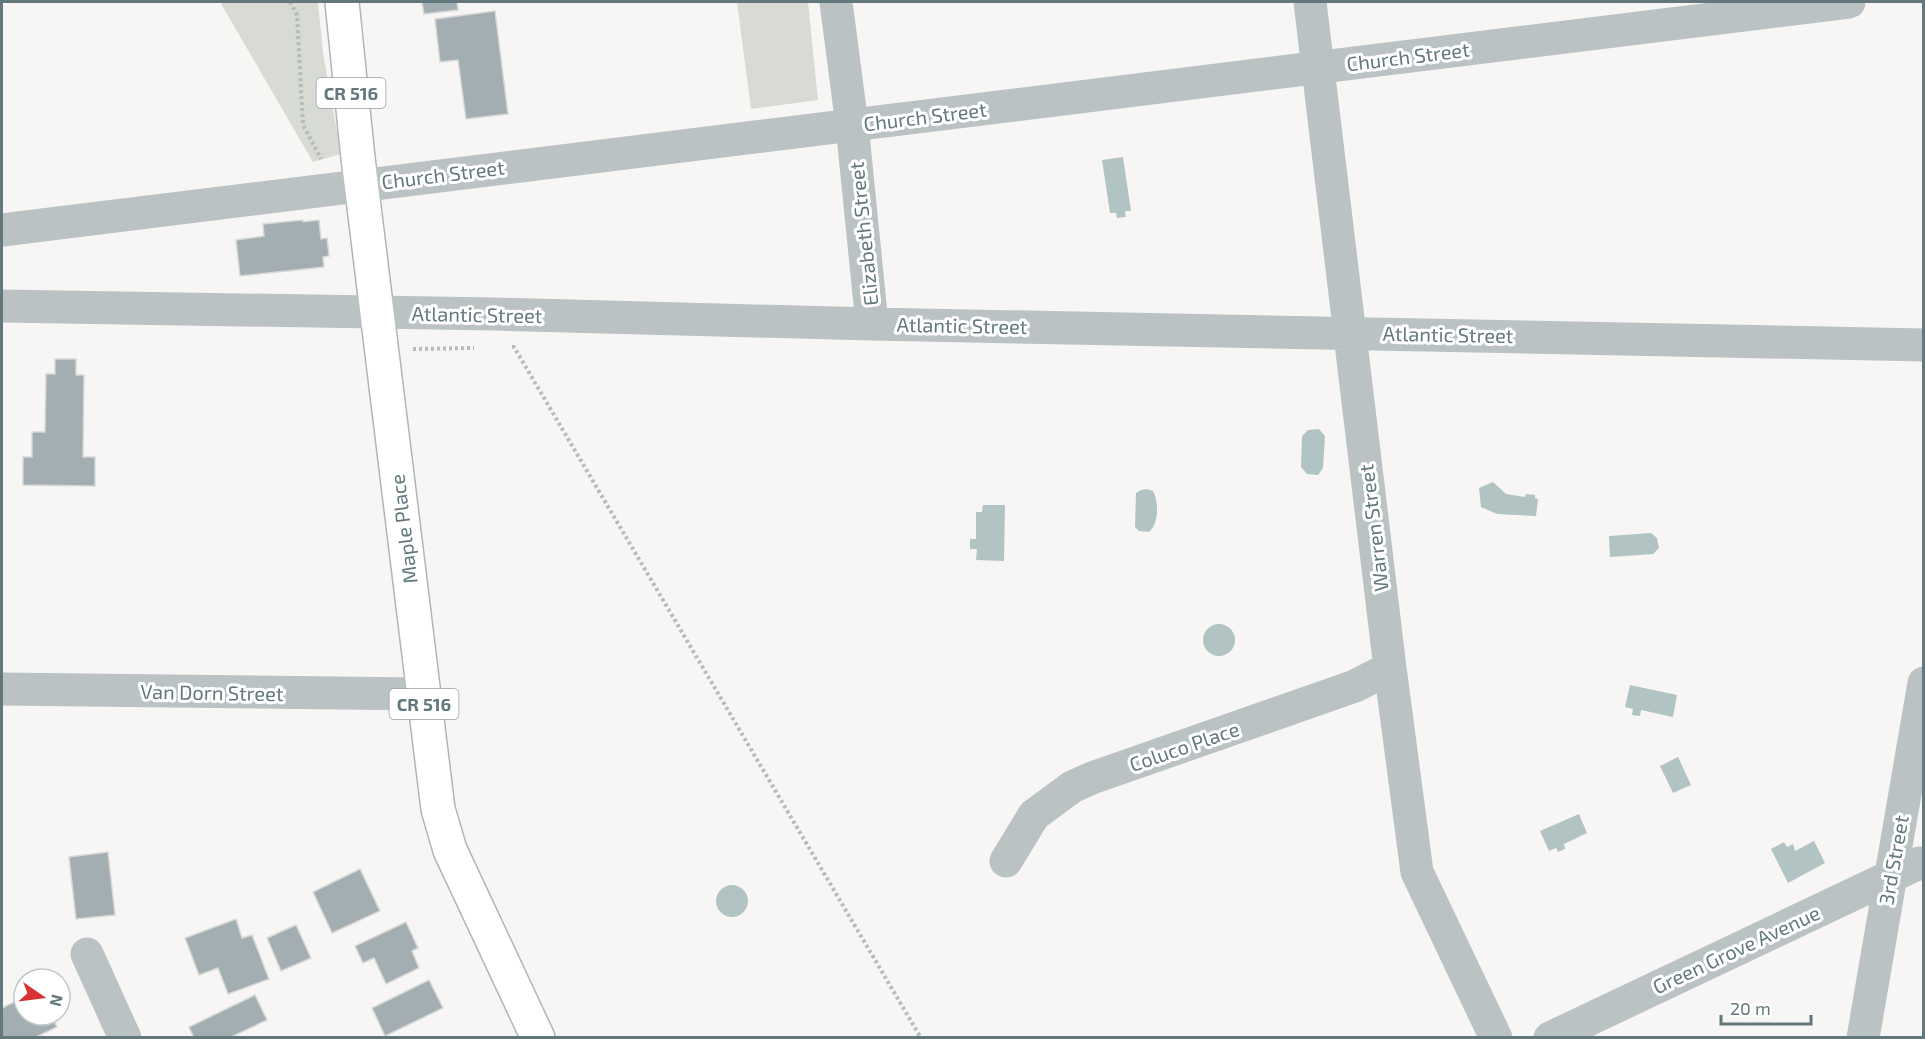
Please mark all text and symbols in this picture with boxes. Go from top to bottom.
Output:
street label: Church Street [1345,37,1471,75]
road number: CR 516 [316,78,386,108]
street label: Church Street [862,97,988,135]
street label: Church Street [380,155,506,193]
street label: Elizabeth Street [843,160,882,307]
street label: Atlantic Street [411,301,543,327]
street label: Atlantic Street [896,312,1028,338]
street label: Atlantic Street [1382,321,1514,347]
street label: Warren Street [1353,463,1393,593]
street label: Maple Place [384,473,422,585]
street label: Van Dorn Street [140,679,284,705]
road number: CR 516 [390,689,458,719]
street label: Coluco Place [1126,716,1242,776]
street label: 3rd Street [1873,813,1913,907]
street label: Green Grove Avenue [1649,900,1823,998]
north arrow [12,967,72,1027]
scale bar [1721,988,1811,1026]
text: N [46,993,68,1009]
text: 20 m [1730,997,1771,1019]

